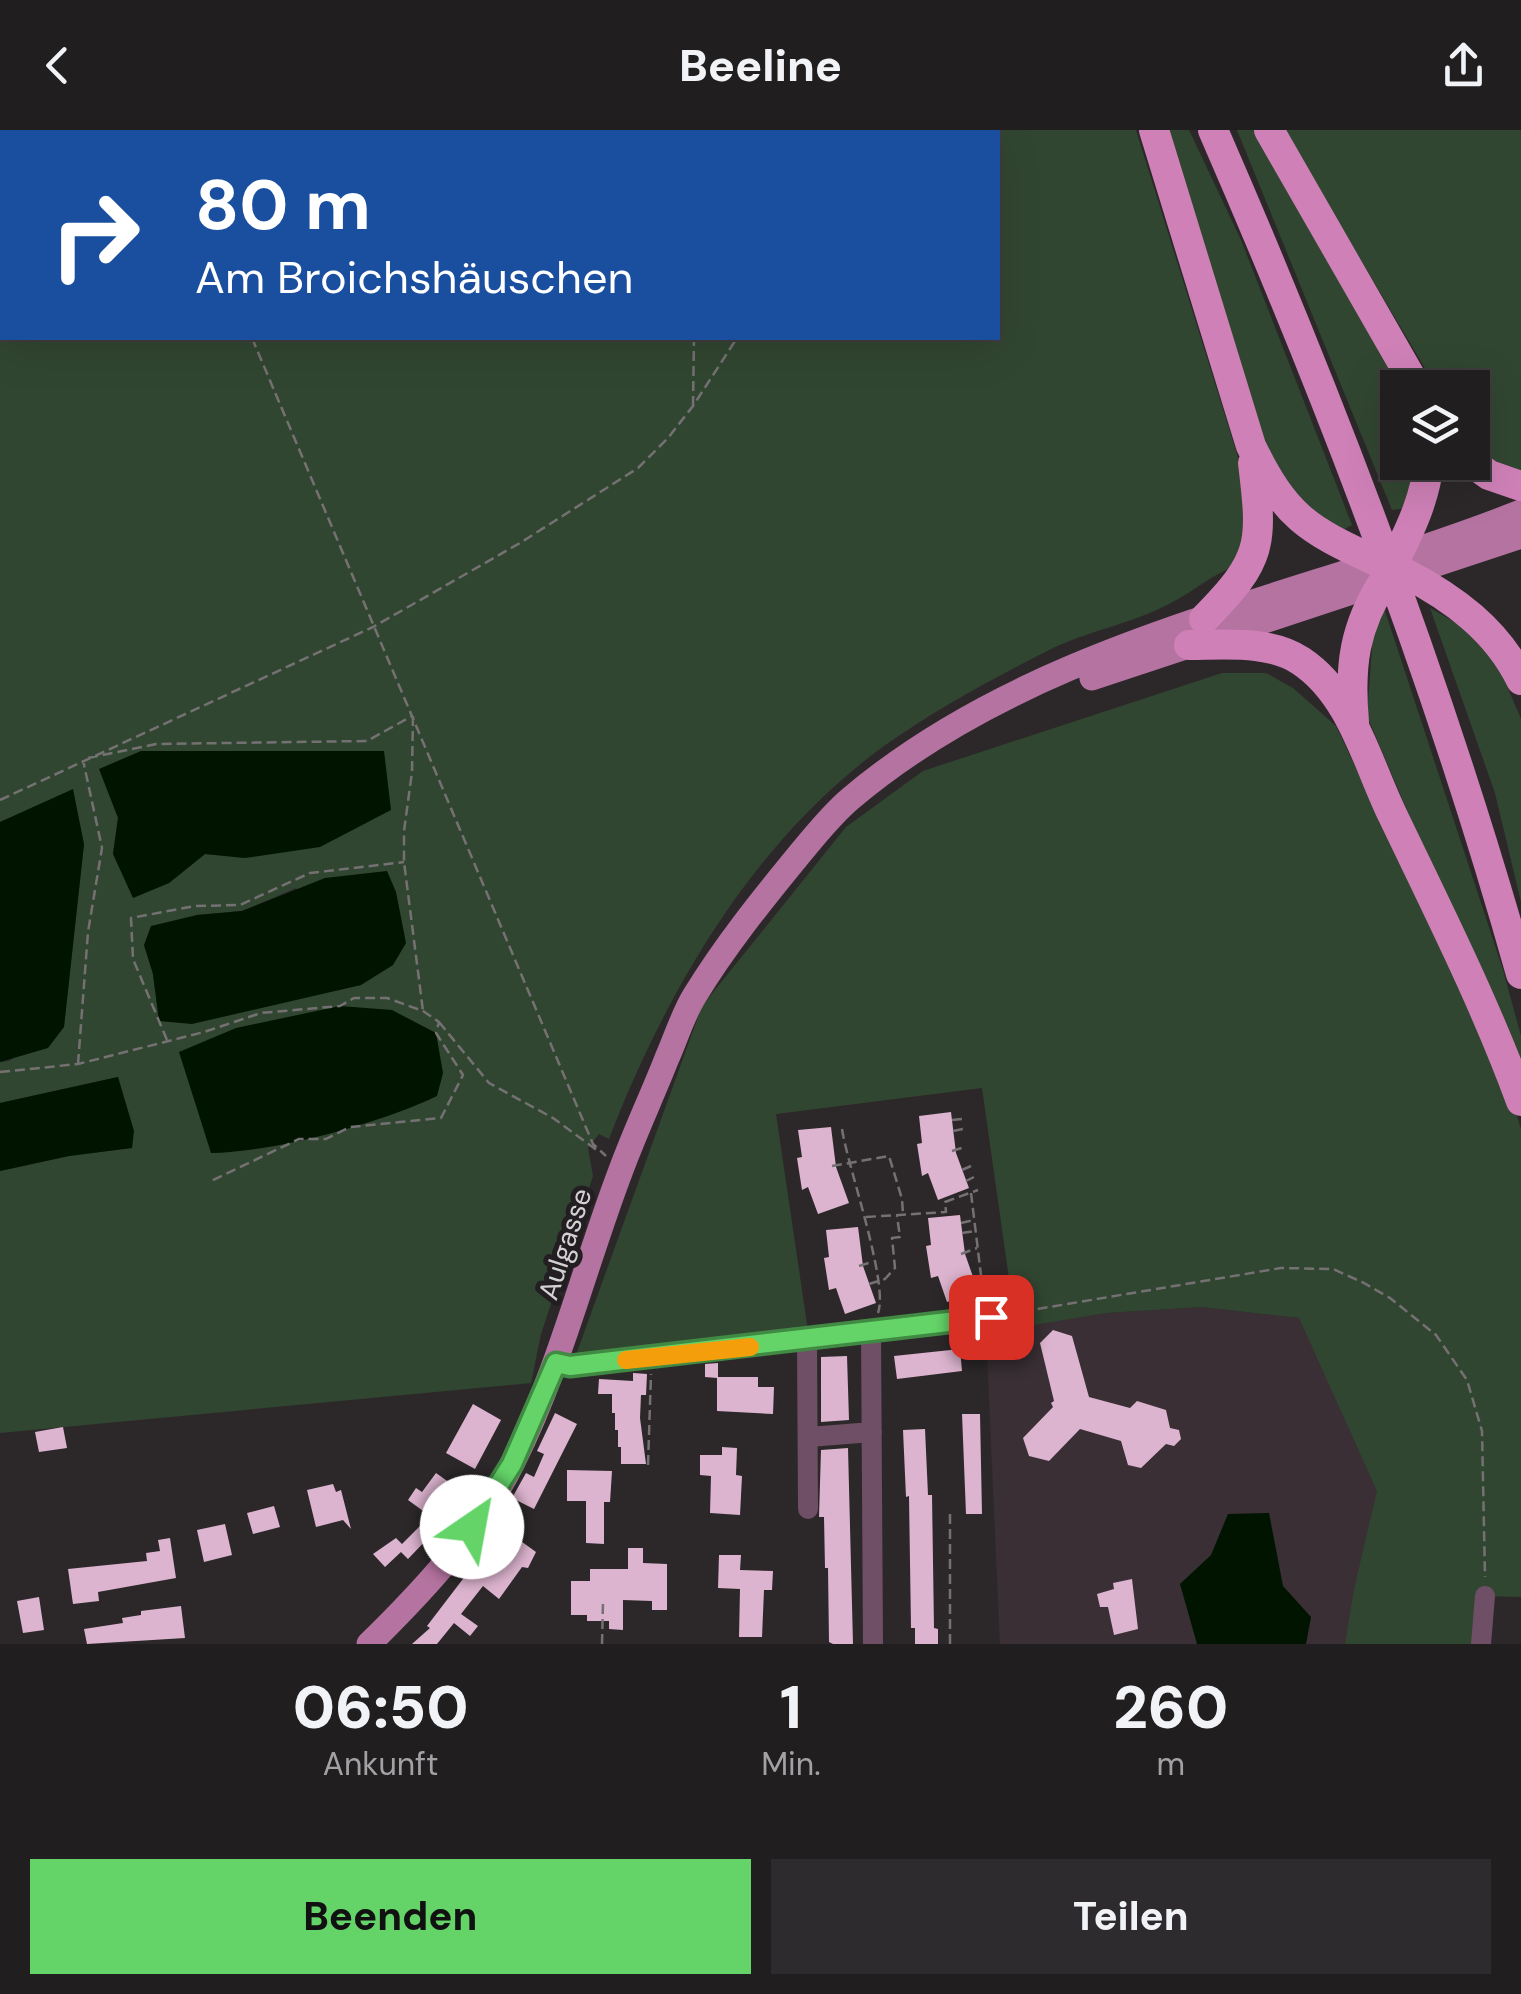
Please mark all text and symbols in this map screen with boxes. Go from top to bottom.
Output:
text: Beeline [679,36,842,95]
icon: back [30,38,85,93]
icon: share [1436,38,1491,93]
text: 80 m [195,160,371,251]
icon: right [30,170,160,300]
text: Am Broichshäuschen [195,248,633,307]
map controls [1380,370,1490,480]
button: layers [1380,370,1490,480]
street label: Aulgasse [530,1183,600,1305]
pin [949,1275,1034,1360]
icon: arrive [964,1290,1019,1345]
position arrow [420,1475,524,1579]
text: 06:50 [293,1668,469,1747]
text: 1 [780,1668,802,1747]
text: 260 [1113,1668,1228,1747]
text: Ankunft [323,1743,439,1785]
text: Min. [761,1743,820,1785]
text: m [1156,1743,1185,1785]
button: Beenden [30,1859,751,1974]
button: Teilen [771,1859,1491,1974]

